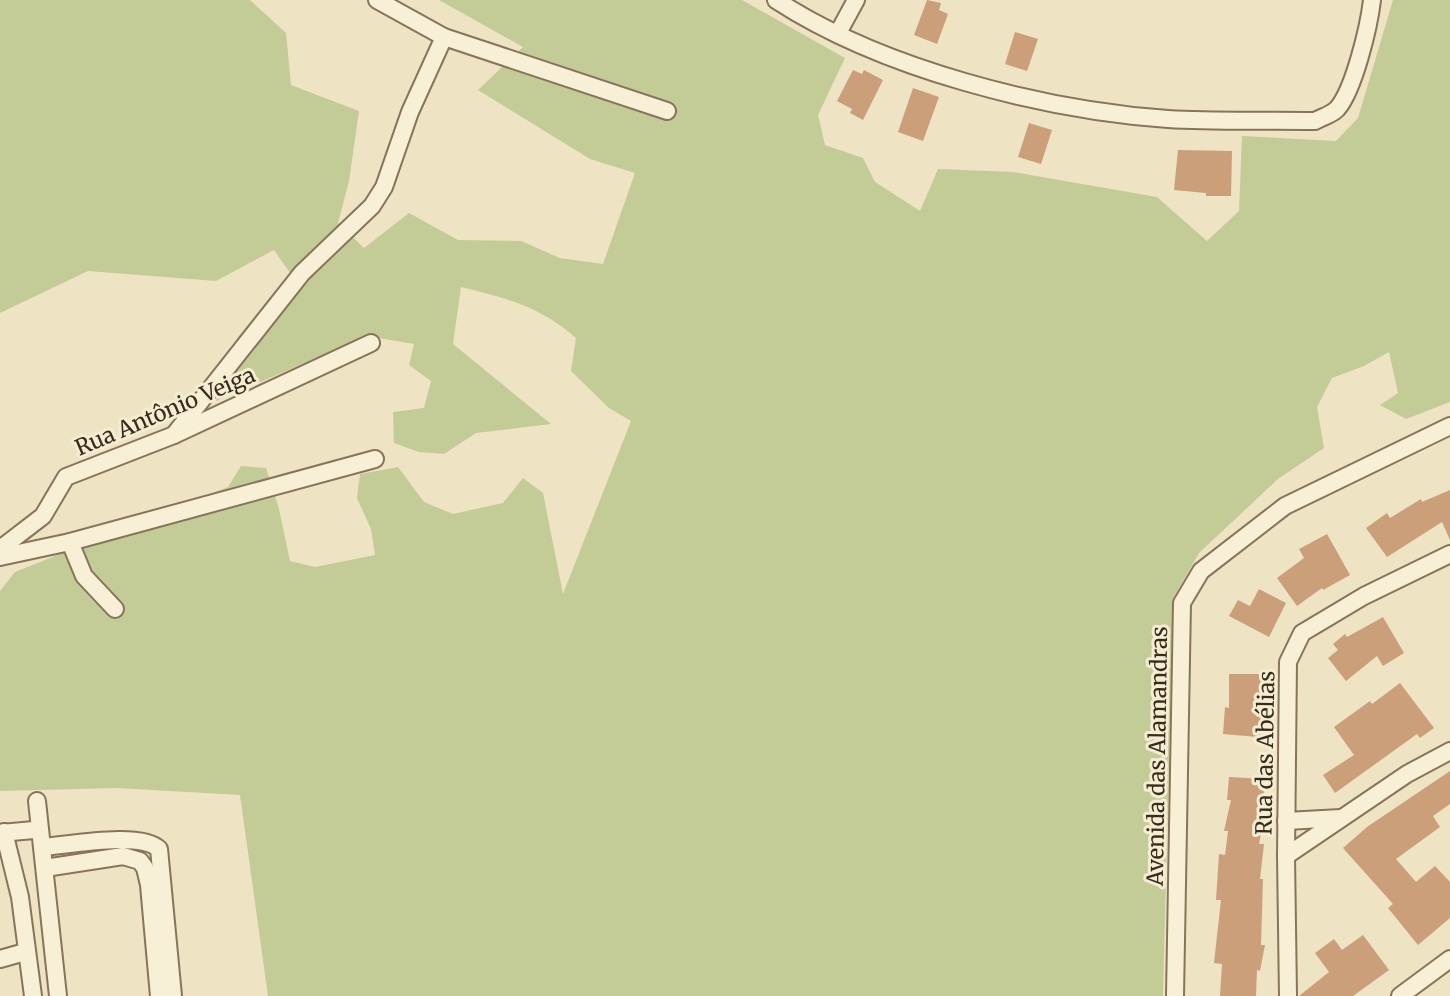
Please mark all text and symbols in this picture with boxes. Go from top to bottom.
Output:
street label: Rua Antônio Veiga [71,360,259,462]
street label: Avenida das Alamandras [1141,626,1173,887]
street label: Rua das Abélias [1250,671,1280,835]

